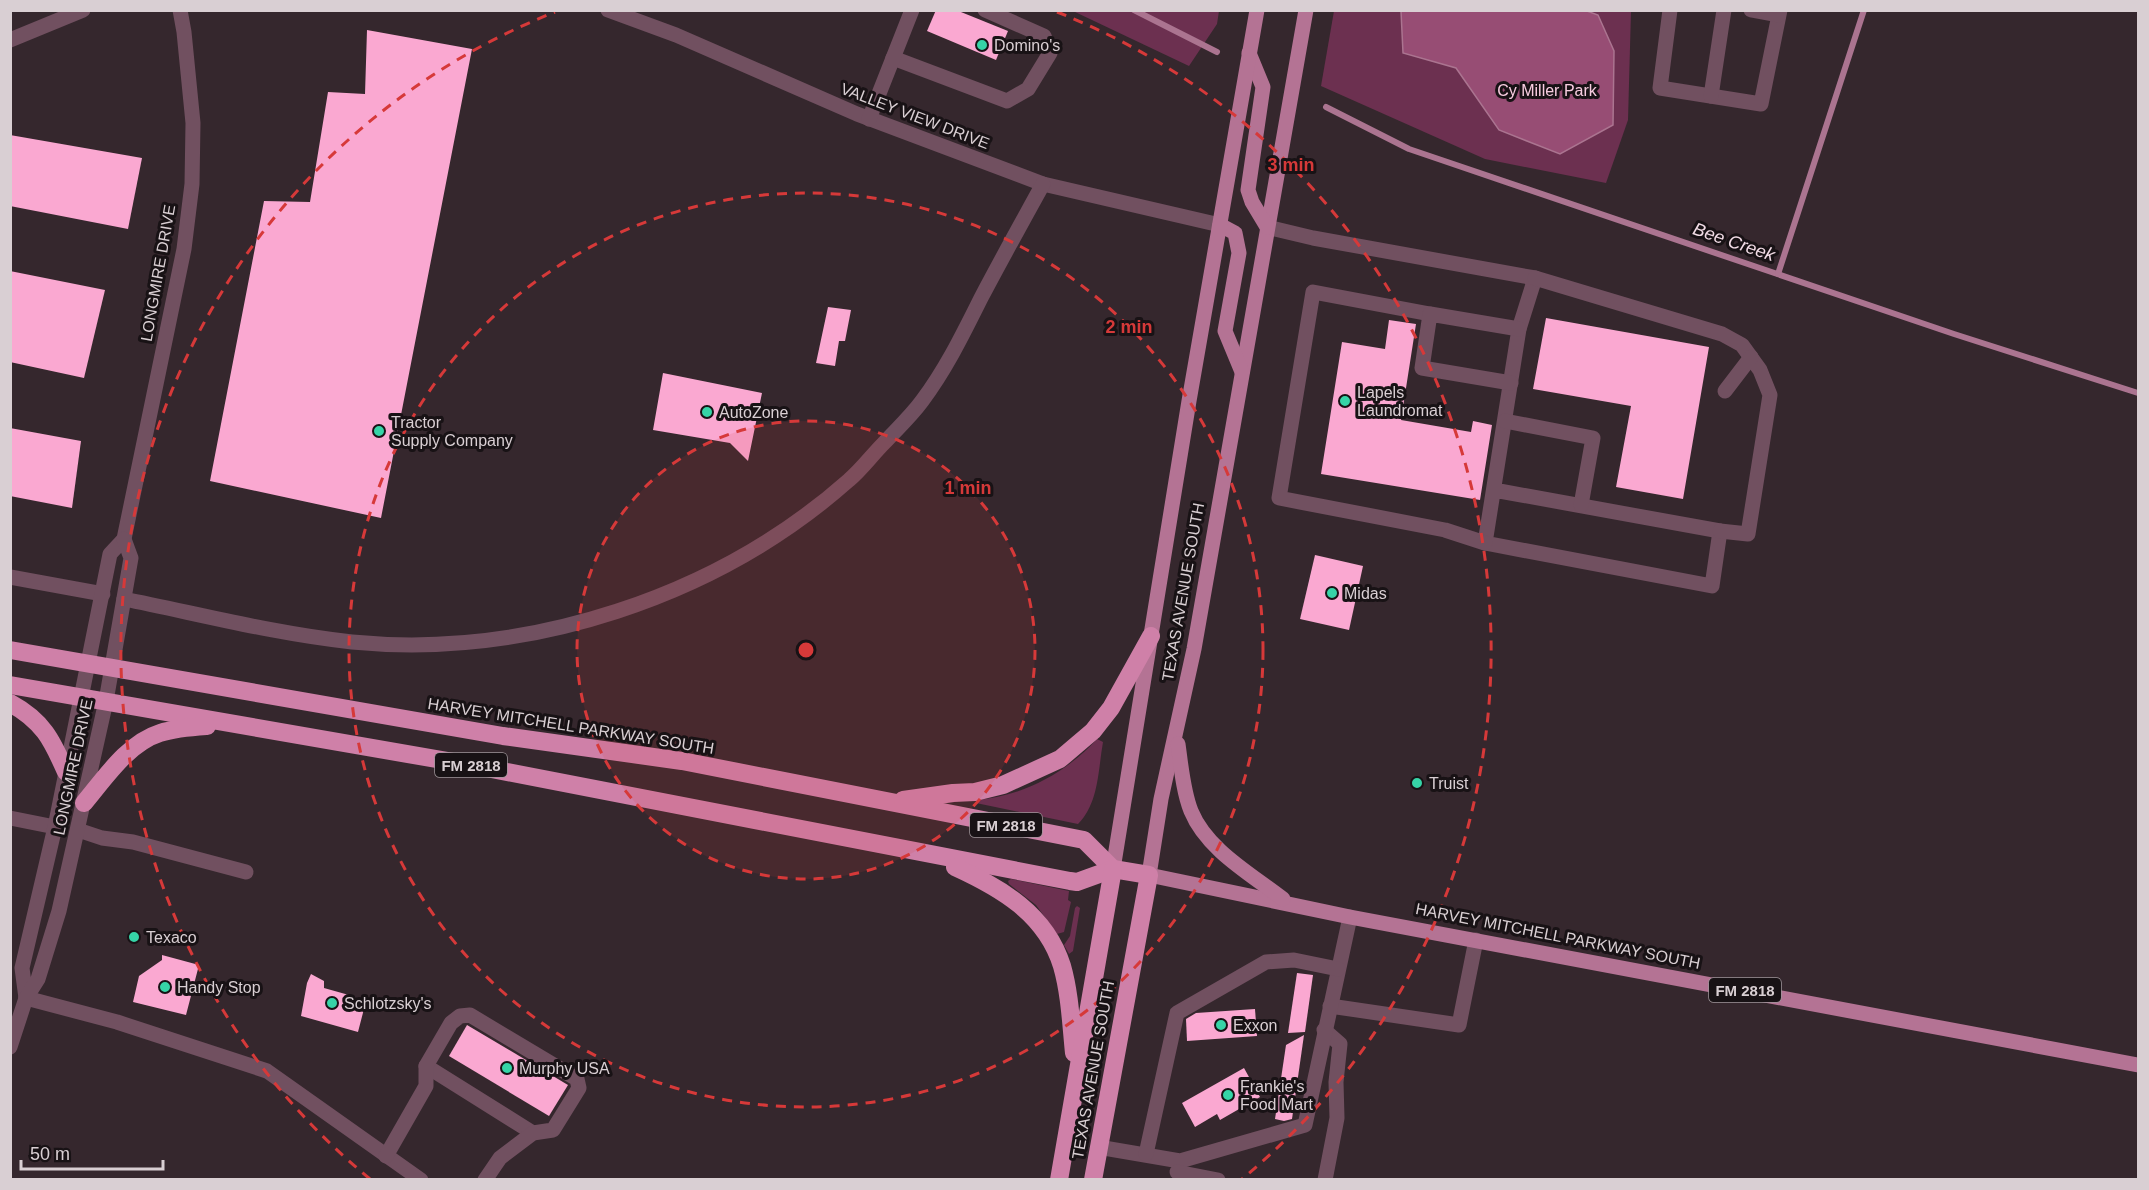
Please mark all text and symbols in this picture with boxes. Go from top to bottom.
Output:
place label: Domino's [994,37,1060,54]
marker: Domino's [975,38,989,52]
street label: VALLEY VIEW DRIVE [838,80,992,152]
park label: Cy Miller Park [1497,82,1598,99]
text: 3 min [1267,155,1315,175]
street label: LONGMIRE DRIVE [138,203,178,343]
water label: Bee Creek [1691,219,1778,266]
text: 2 min [1105,317,1153,337]
place label: Lapels Laundromat [1357,384,1443,419]
marker: Lapels Laundromat [1338,394,1352,408]
place label: AutoZone [719,404,788,421]
marker: AutoZone [700,405,714,419]
place label: Tractor Supply Company [391,414,513,449]
marker: Tractor Supply Company [372,424,386,438]
text: 1 min [944,478,992,498]
street label: TEXAS AVENUE SOUTH [1159,501,1207,683]
place label: Midas [1344,585,1387,602]
marker: Midas [1325,586,1339,600]
centre of rings [796,640,816,660]
street label: HARVEY MITCHELL PARKWAY SOUTH [427,695,715,757]
street label: LONGMIRE DRIVE [50,697,96,837]
road number: FM 2818 [435,753,507,777]
place label: Truist [1429,775,1469,792]
marker: Truist [1410,776,1424,790]
road number: FM 2818 [970,813,1042,837]
street label: HARVEY MITCHELL PARKWAY SOUTH [1414,900,1702,972]
place label: Texaco [146,929,197,946]
marker: Texaco [127,930,141,944]
road number: FM 2818 [1709,978,1781,1002]
place label: Handy Stop [177,979,261,996]
street label: TEXAS AVENUE SOUTH [1069,979,1117,1161]
marker: Handy Stop [158,980,172,994]
place label: Schlotzsky's [344,995,432,1012]
marker: Schlotzsky's [325,996,339,1010]
place label: Exxon [1233,1017,1277,1034]
marker: Exxon [1214,1018,1228,1032]
place label: Murphy USA [519,1060,610,1077]
marker: Murphy USA [500,1061,514,1075]
place label: Frankie's Food Mart [1240,1078,1313,1113]
marker: Frankie's Food Mart [1221,1088,1235,1102]
scale bar [21,1133,164,1171]
text: 50 m [30,1144,70,1164]

